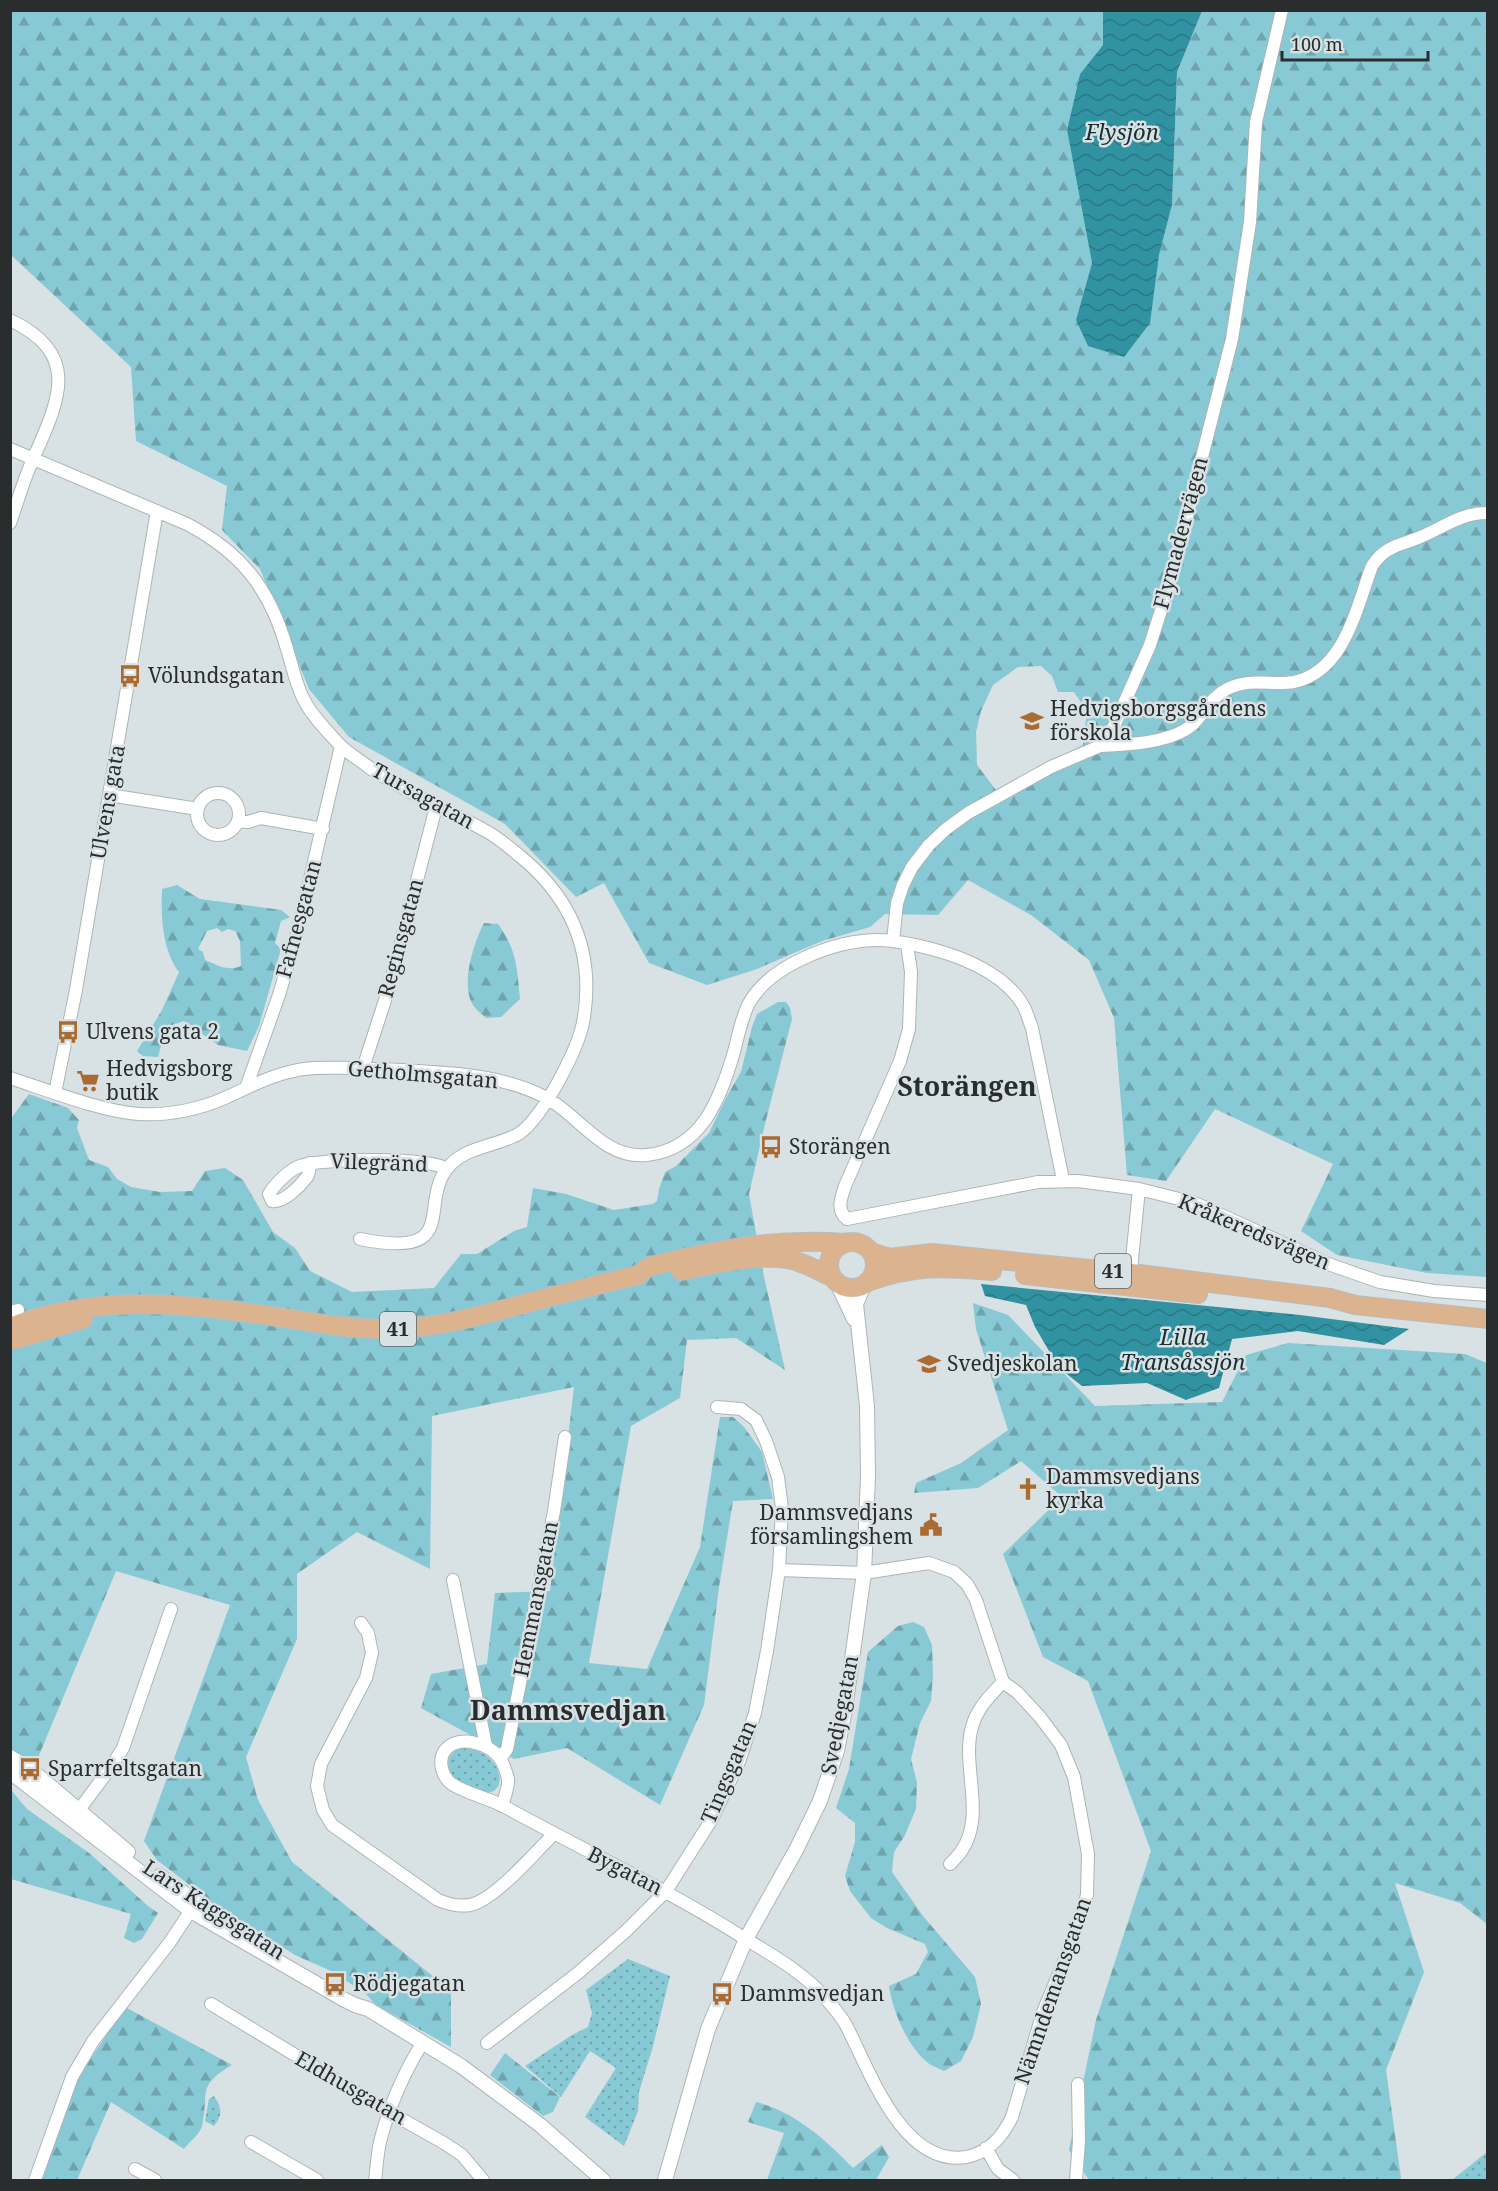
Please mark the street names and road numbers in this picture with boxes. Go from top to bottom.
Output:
street label: Flymadervägen [1146,454,1214,612]
street label: Ulvens gata [83,742,131,861]
street label: Tursagatan [367,755,480,835]
street label: Fafnesgatan [269,857,327,981]
street label: Reginsgatan [371,875,429,1000]
street label: Getholmsgatan [347,1053,499,1095]
street label: Vilegränd [330,1146,428,1178]
street label: Kråkeredsvägen [1174,1186,1335,1276]
road number: 41 [1095,1254,1131,1288]
road number: 41 [380,1312,416,1346]
street label: Hemmansgatan [506,1518,564,1679]
street label: Svedjegatan [814,1653,864,1777]
street label: Tingsgatan [694,1716,762,1828]
street label: Bygatan [583,1839,668,1901]
street label: Lars Kaggsgatan [138,1853,291,1966]
street label: Nämndemansgatan [1007,1893,1097,2088]
street label: Eldhusgatan [291,2044,412,2130]

